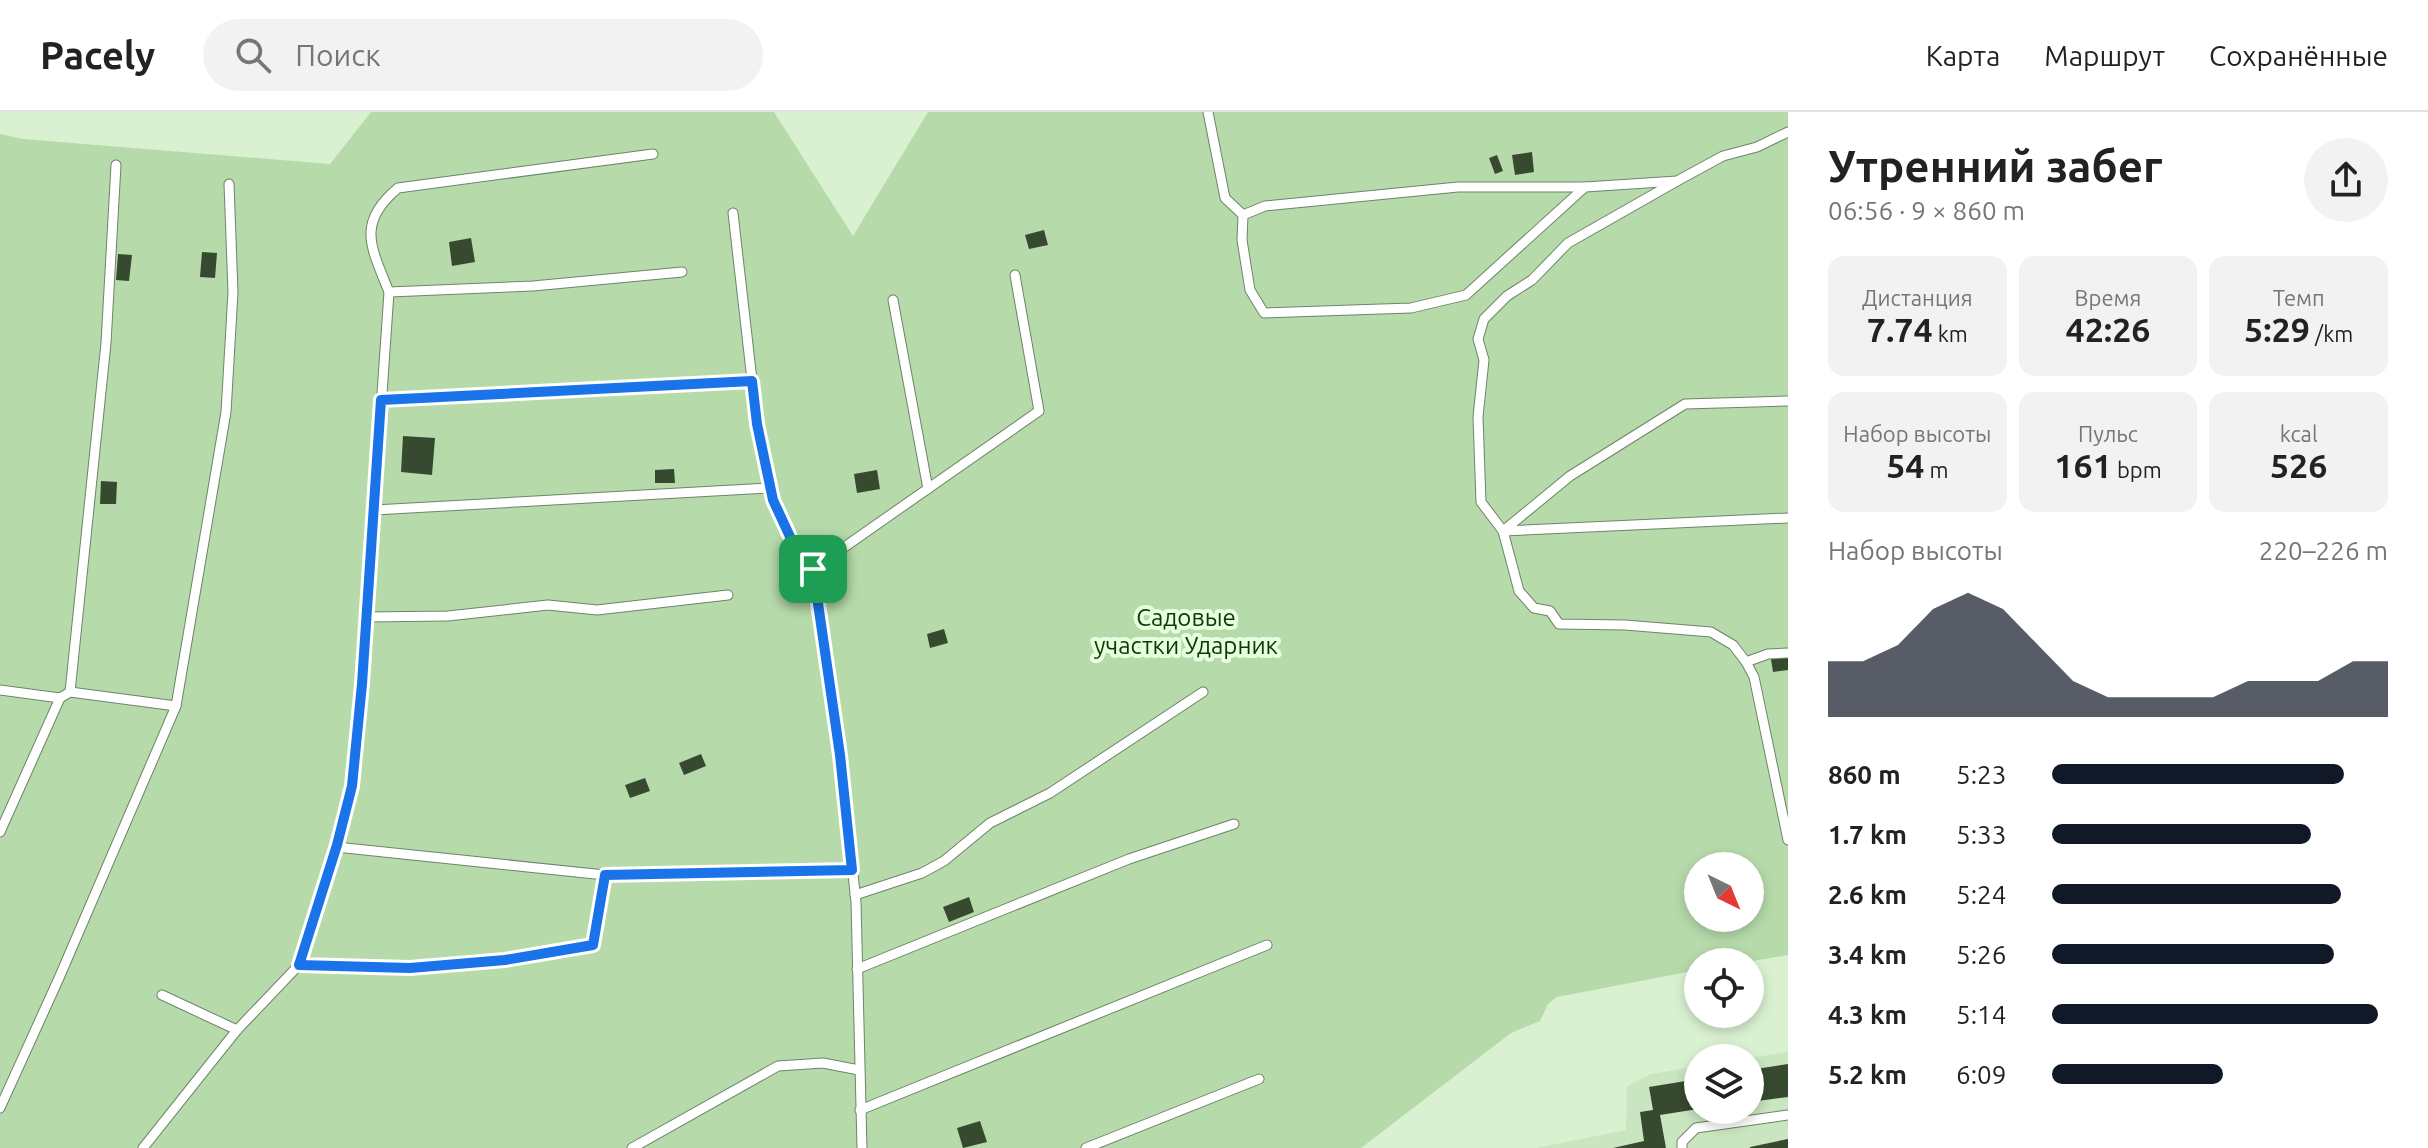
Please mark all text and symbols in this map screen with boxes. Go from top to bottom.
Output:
search box [203,19,763,91]
icon: search [231,33,275,77]
text: Pacely [40,34,155,76]
text: Поиск [295,38,381,72]
text: Карта [1926,40,2000,71]
text: Маршрут [2044,40,2165,71]
text: Сохранённые [2209,40,2388,71]
button: share [2304,138,2388,222]
text: Утренний забег [1828,141,2162,190]
text: 06:56 · 9 × 860 m [1828,196,2025,225]
text: Дистанция [1862,285,1973,310]
text: Время [2075,285,2141,310]
text: Темп [2273,285,2325,310]
text: 7.74 [1867,310,1933,348]
text: 42:26 [2065,310,2151,348]
text: 5:29 [2244,310,2310,348]
text: km [1933,321,1968,346]
text: /km [2310,321,2353,346]
text: Набор высоты [1843,421,1991,446]
text: Пульс [2078,421,2138,446]
text: kcal [2280,421,2318,446]
text: 54 [1886,446,1924,484]
text: 161 [2054,446,2112,484]
text: 526 [2270,446,2327,484]
text: m [1924,457,1949,482]
text: bpm [2112,457,2162,482]
pin [779,535,847,603]
text: Набор высоты [1828,536,2003,565]
text: 220–226 m [2259,536,2388,565]
icon: arrive [791,547,835,591]
park label: Садовые участки Ударник [1094,604,1278,659]
text: 860 m [1828,760,1901,789]
text: 5:23 [1956,760,2006,789]
text: 1.7 km [1828,820,1907,849]
text: 5:33 [1956,820,2006,849]
north arrow [1684,852,1764,932]
map controls [1684,852,1764,1124]
text: 2.6 km [1828,880,1907,909]
text: 5:24 [1956,880,2006,909]
text: 3.4 km [1828,940,1907,969]
text: 5:26 [1956,940,2006,969]
button: locate [1684,948,1764,1028]
text: 4.3 km [1828,1000,1907,1029]
text: 5:14 [1956,1000,2006,1029]
button: layers [1684,1044,1764,1124]
text: 5.2 km [1828,1060,1907,1089]
text: 6:09 [1956,1060,2006,1089]

